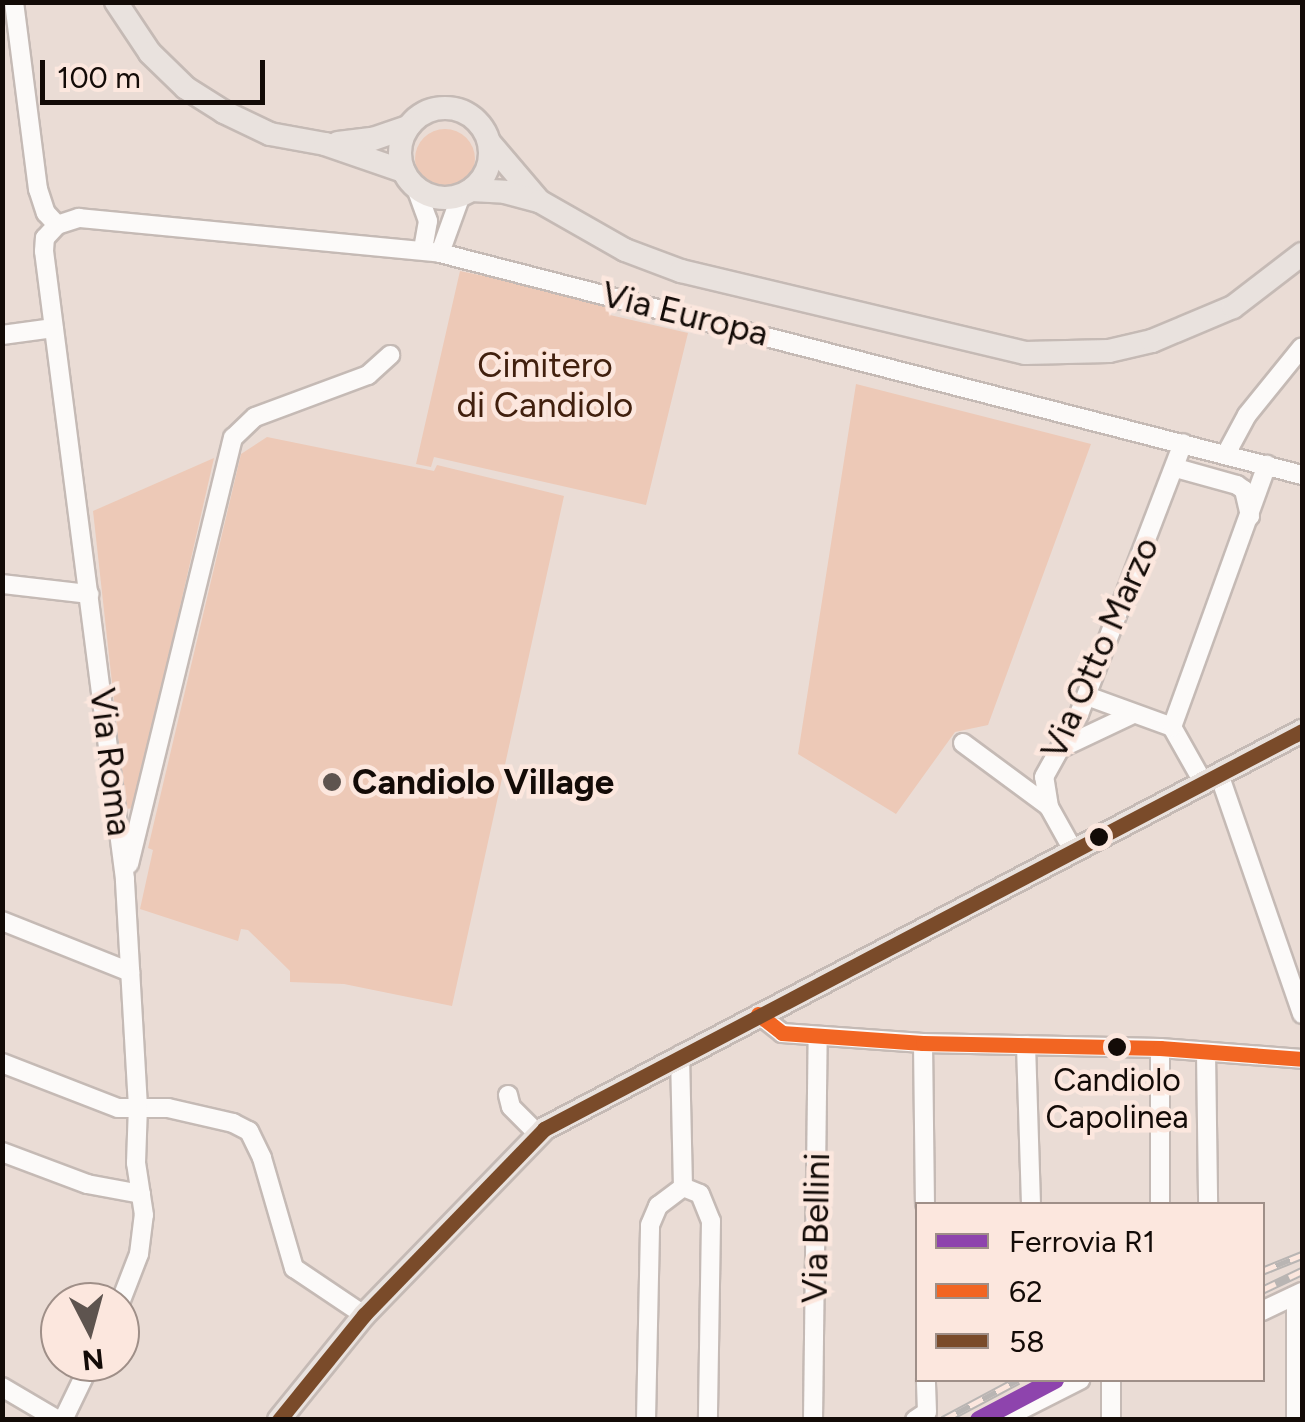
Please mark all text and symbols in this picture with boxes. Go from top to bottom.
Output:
scale bar [45,40,270,102]
text: 100 m [57,59,141,96]
street label: Via Europa [598,273,772,355]
park label: Cimitero di Candiolo [457,344,633,426]
street label: Via Otto Marzo [1032,531,1168,765]
street label: Via Roma [81,686,141,838]
place label: Candiolo Village [352,761,614,803]
marker: Candiolo Village [321,771,343,793]
unlabelled marker [1089,827,1109,847]
marker: Candiolo Capolinea [1107,1037,1127,1057]
place label: Candiolo Capolinea [1046,1062,1188,1137]
street label: Via Bellini [794,1152,838,1304]
legend [915,1202,1265,1382]
text: Ferrovia R1 [1009,1223,1155,1260]
text: 62 [1009,1273,1043,1310]
north arrow [40,1282,140,1382]
text: 58 [1009,1323,1045,1360]
text: N [80,1342,105,1378]

